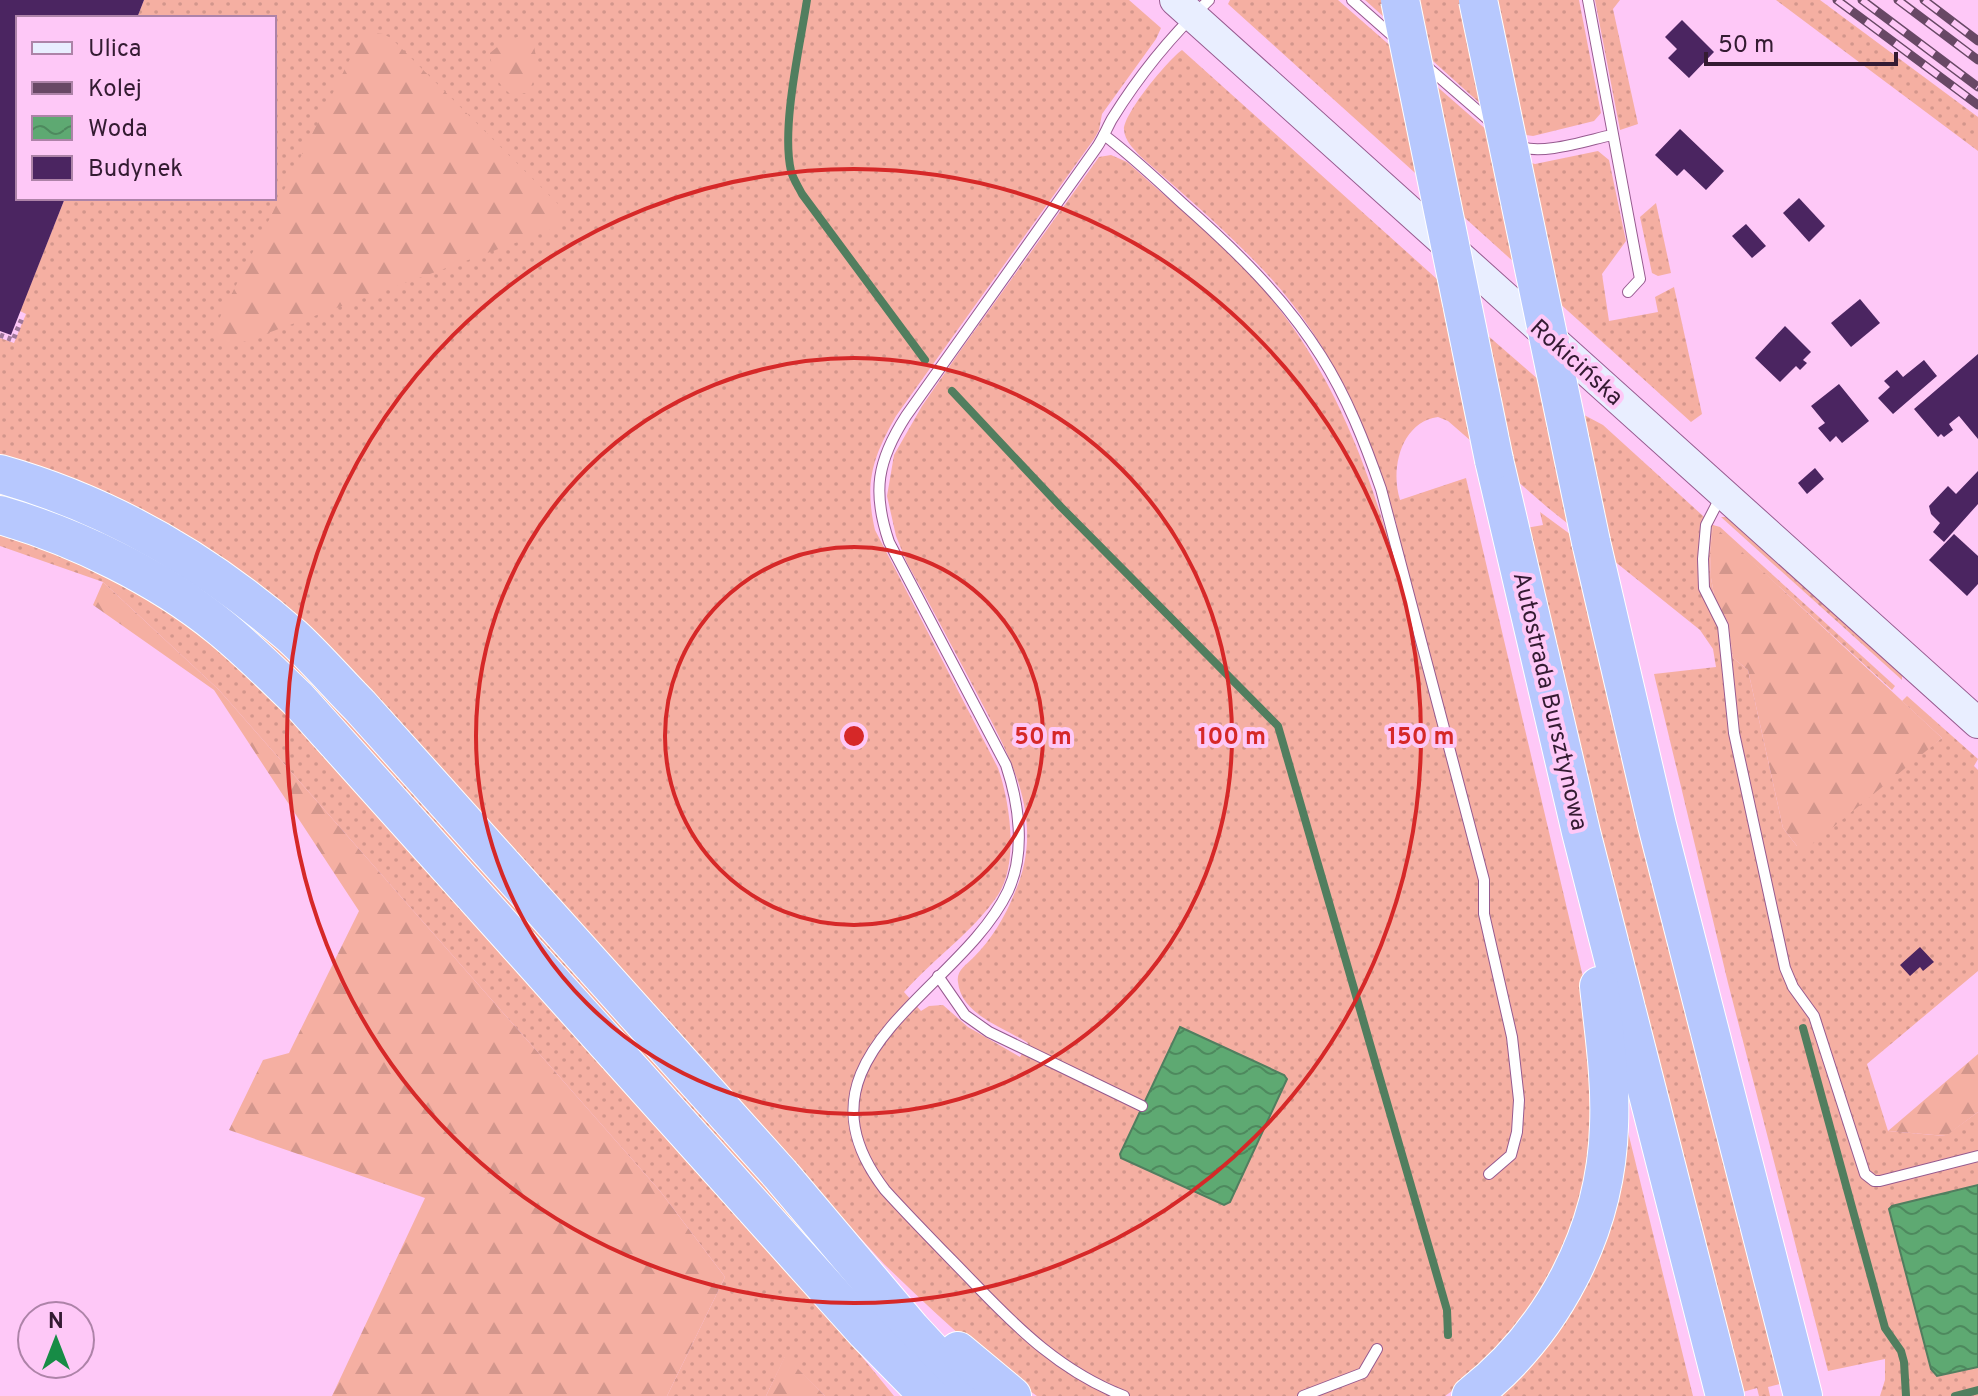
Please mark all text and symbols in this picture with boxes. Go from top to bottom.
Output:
legend [16,16,276,200]
scale bar [1706,16,1896,66]
text: 50 m [1718,31,1774,61]
text: Ulica [88,35,141,65]
text: Kolej [88,75,142,105]
text: Woda [88,115,148,145]
text: Budynek [88,155,183,185]
street label: Rokicińska [1523,314,1629,413]
street label: Autostrada Bursztynowa [1505,569,1593,834]
centre of rings [840,722,868,750]
text: 50 m [1014,723,1072,753]
text: 100 m [1198,723,1266,753]
text: 150 m [1387,723,1455,753]
north arrow [16,1300,96,1380]
text: N [48,1309,64,1336]

